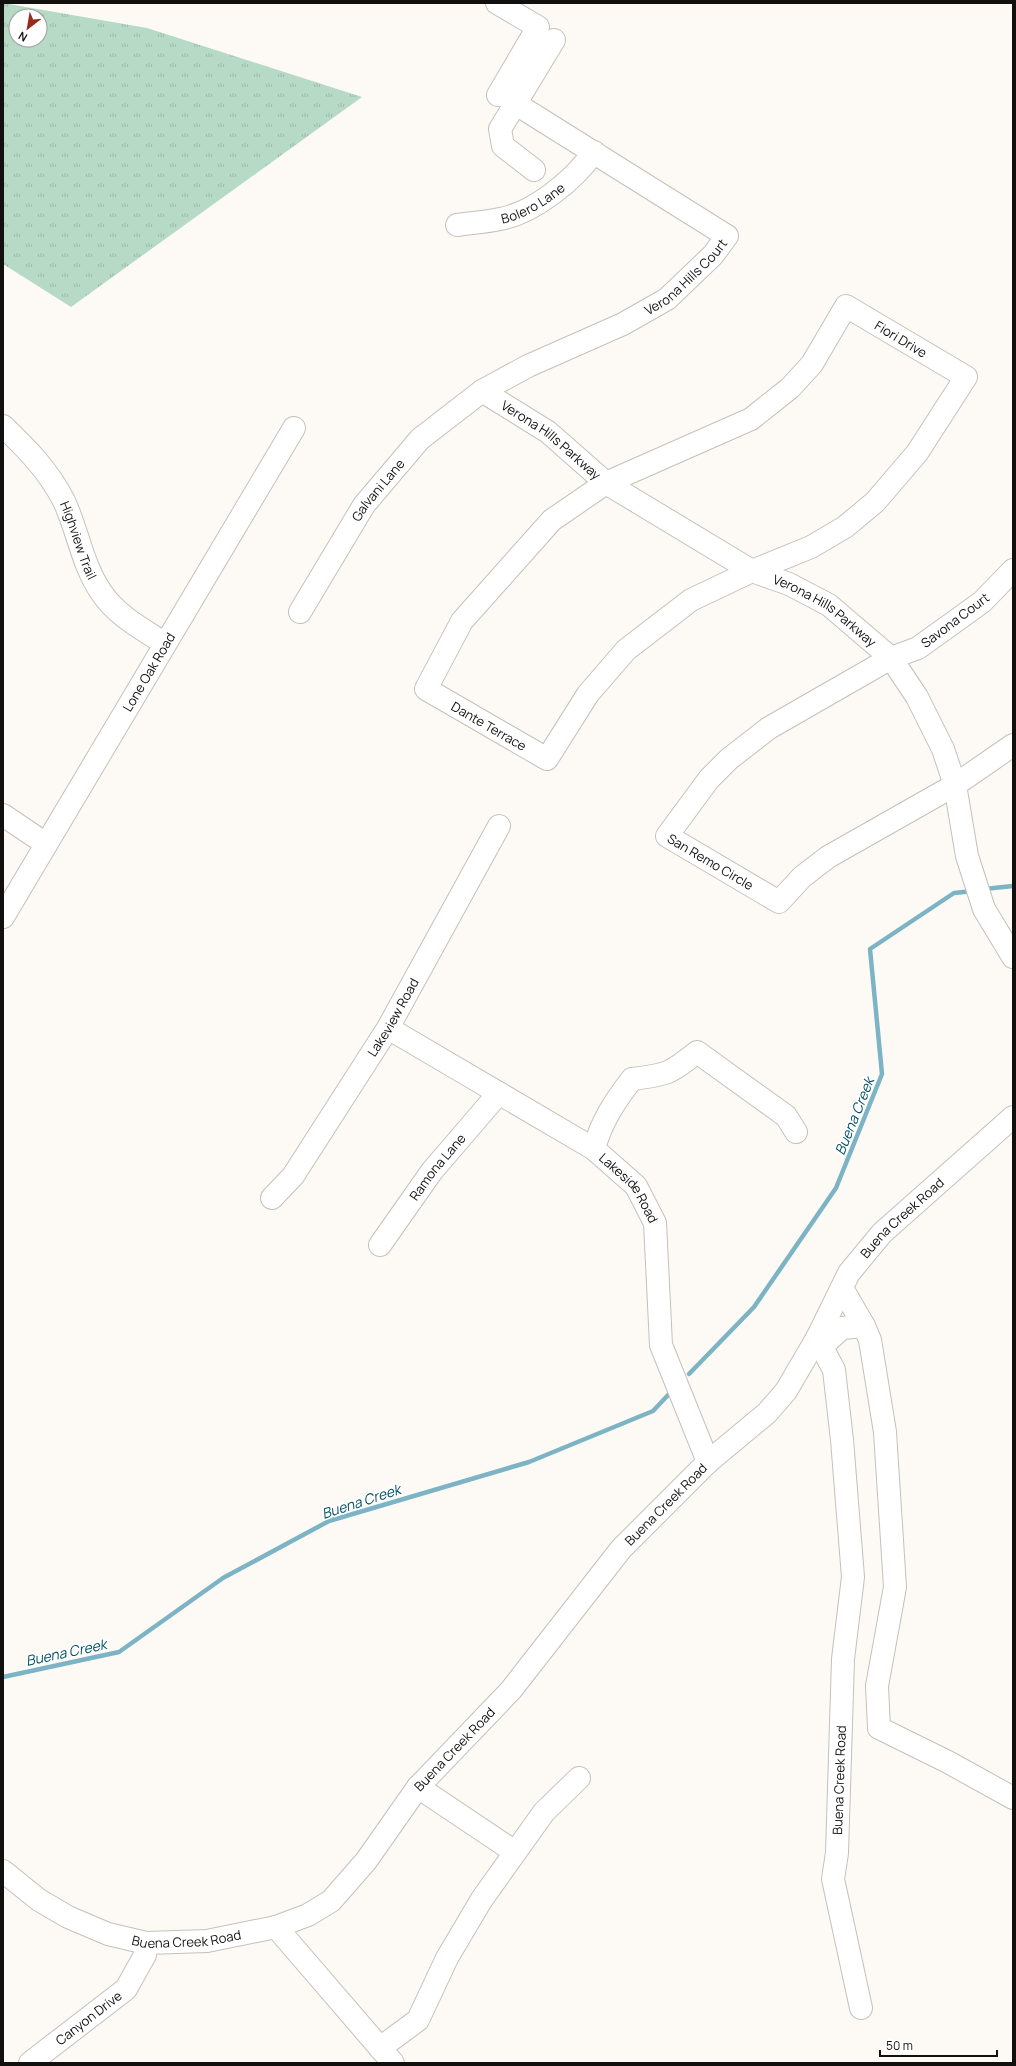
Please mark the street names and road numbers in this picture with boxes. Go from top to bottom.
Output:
street label: Bolero Lane [499,178,569,228]
street label: Verona Hills Court [641,235,731,319]
street label: Fiori Drive [872,316,931,362]
street label: Verona Hills Parkway [498,396,605,484]
street label: Galvani Lane [347,455,409,525]
street label: Highview Trail [56,498,101,582]
street label: Verona Hills Parkway [771,570,880,651]
street label: Savona Court [917,588,993,652]
street label: Lone Oak Road [118,629,179,715]
street label: Dante Terrace [448,697,530,755]
street label: San Remo Circle [664,829,757,894]
street label: Lakeview Road [363,975,423,1060]
street label: Ramona Lane [405,1129,470,1204]
street label: Lakeside Road [595,1149,662,1226]
street label: Buena Creek Road [856,1173,948,1262]
street label: Buena Creek Road [621,1459,711,1549]
street label: Buena Creek Road [410,1703,499,1795]
street label: Buena Creek Road [828,1725,850,1835]
street label: Buena Creek Road [130,1925,243,1952]
street label: Canyon Drive [52,1986,126,2049]

